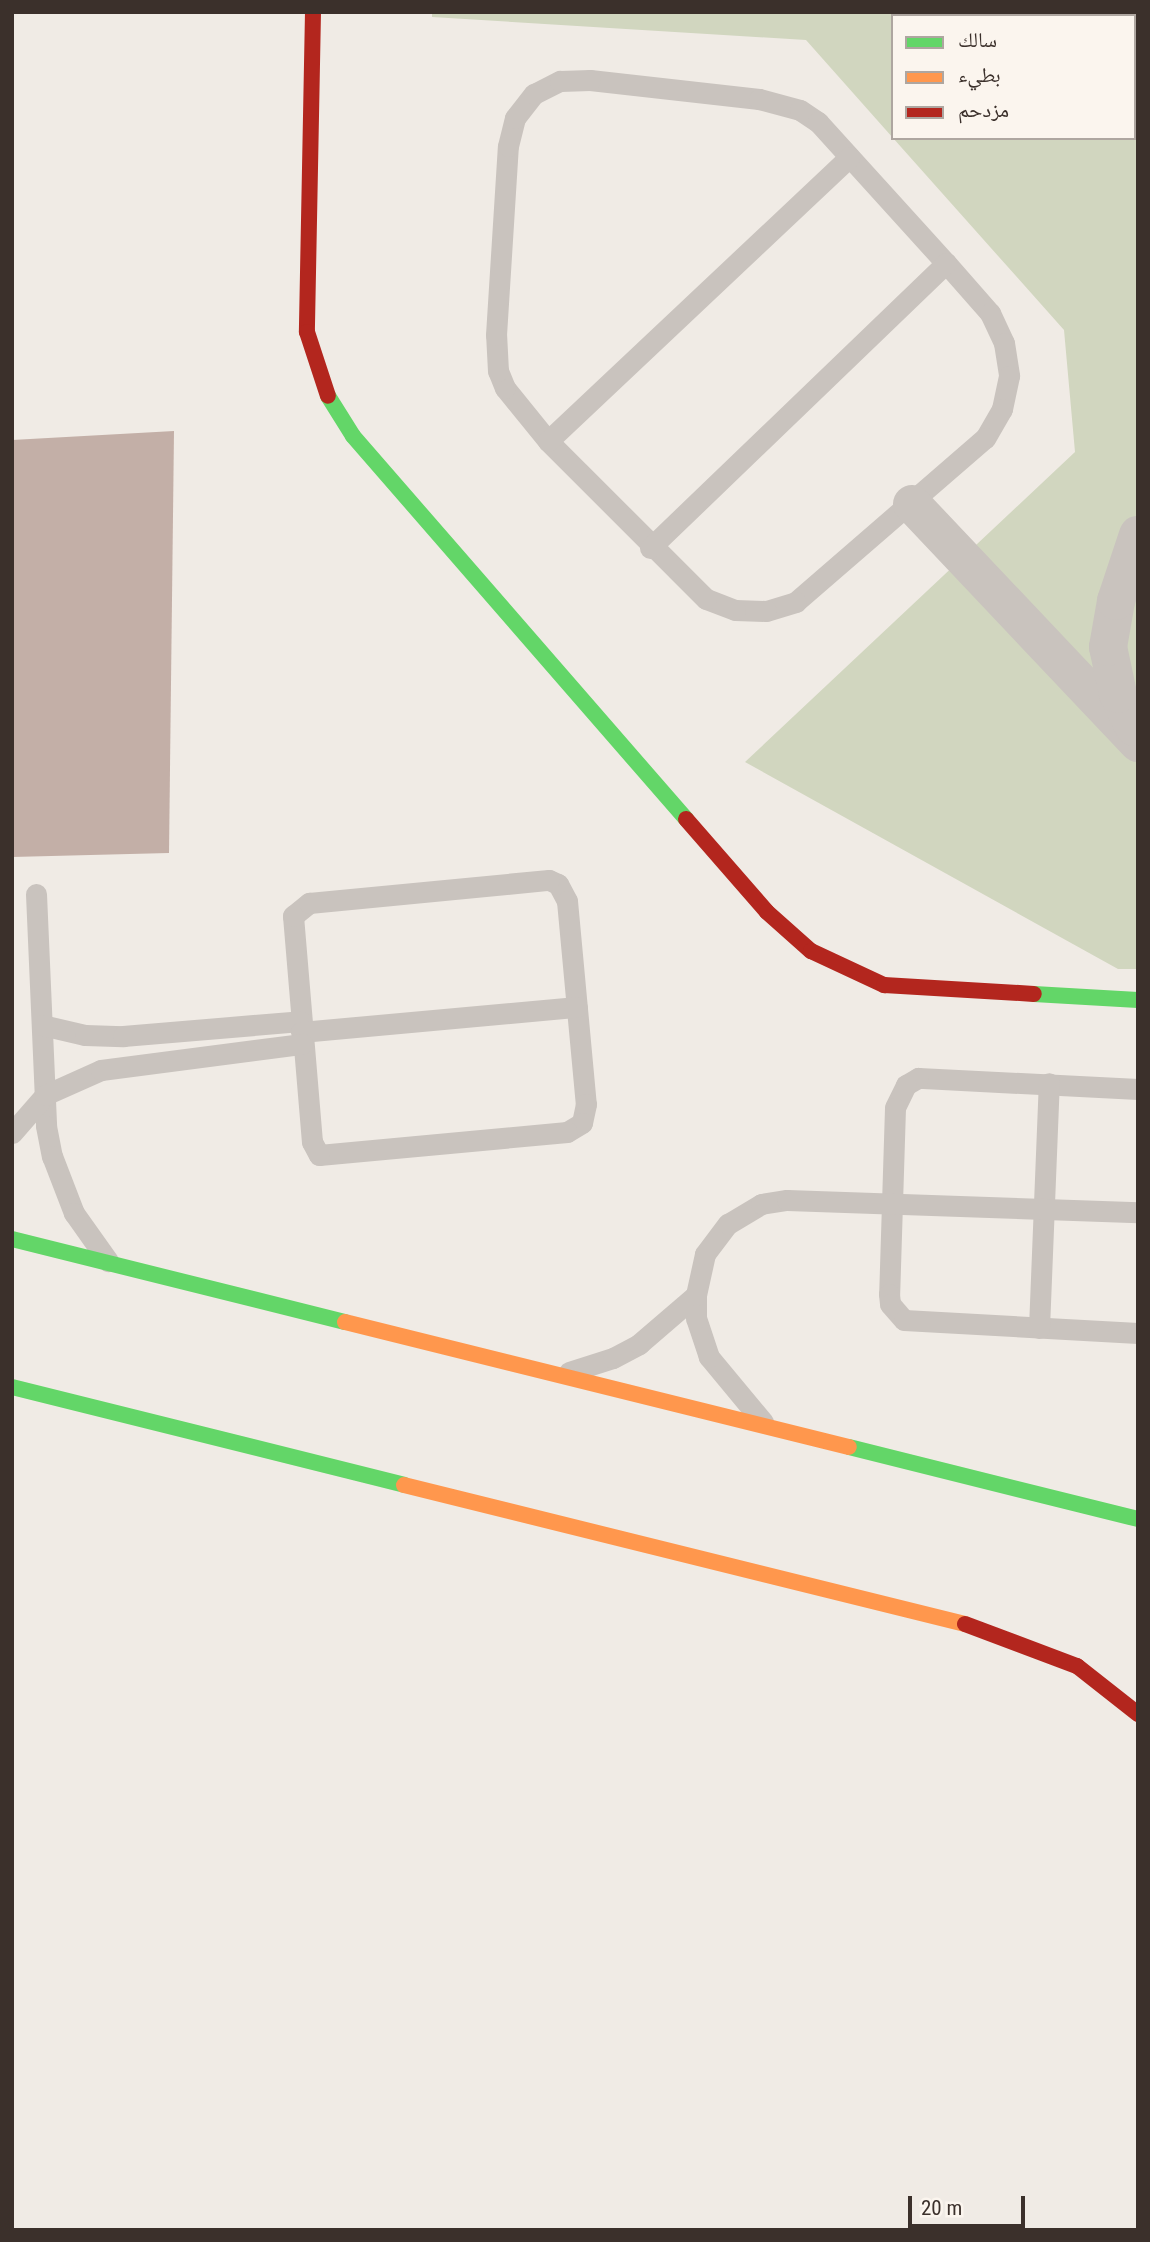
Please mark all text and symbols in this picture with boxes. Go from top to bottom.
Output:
legend [891,14,1136,140]
text: سالك [958,28,997,52]
text: بطيء [958,63,1001,87]
text: مزدحم [958,98,1009,122]
scale bar [912,2182,1029,2226]
text: 20 m [921,2196,962,2220]

